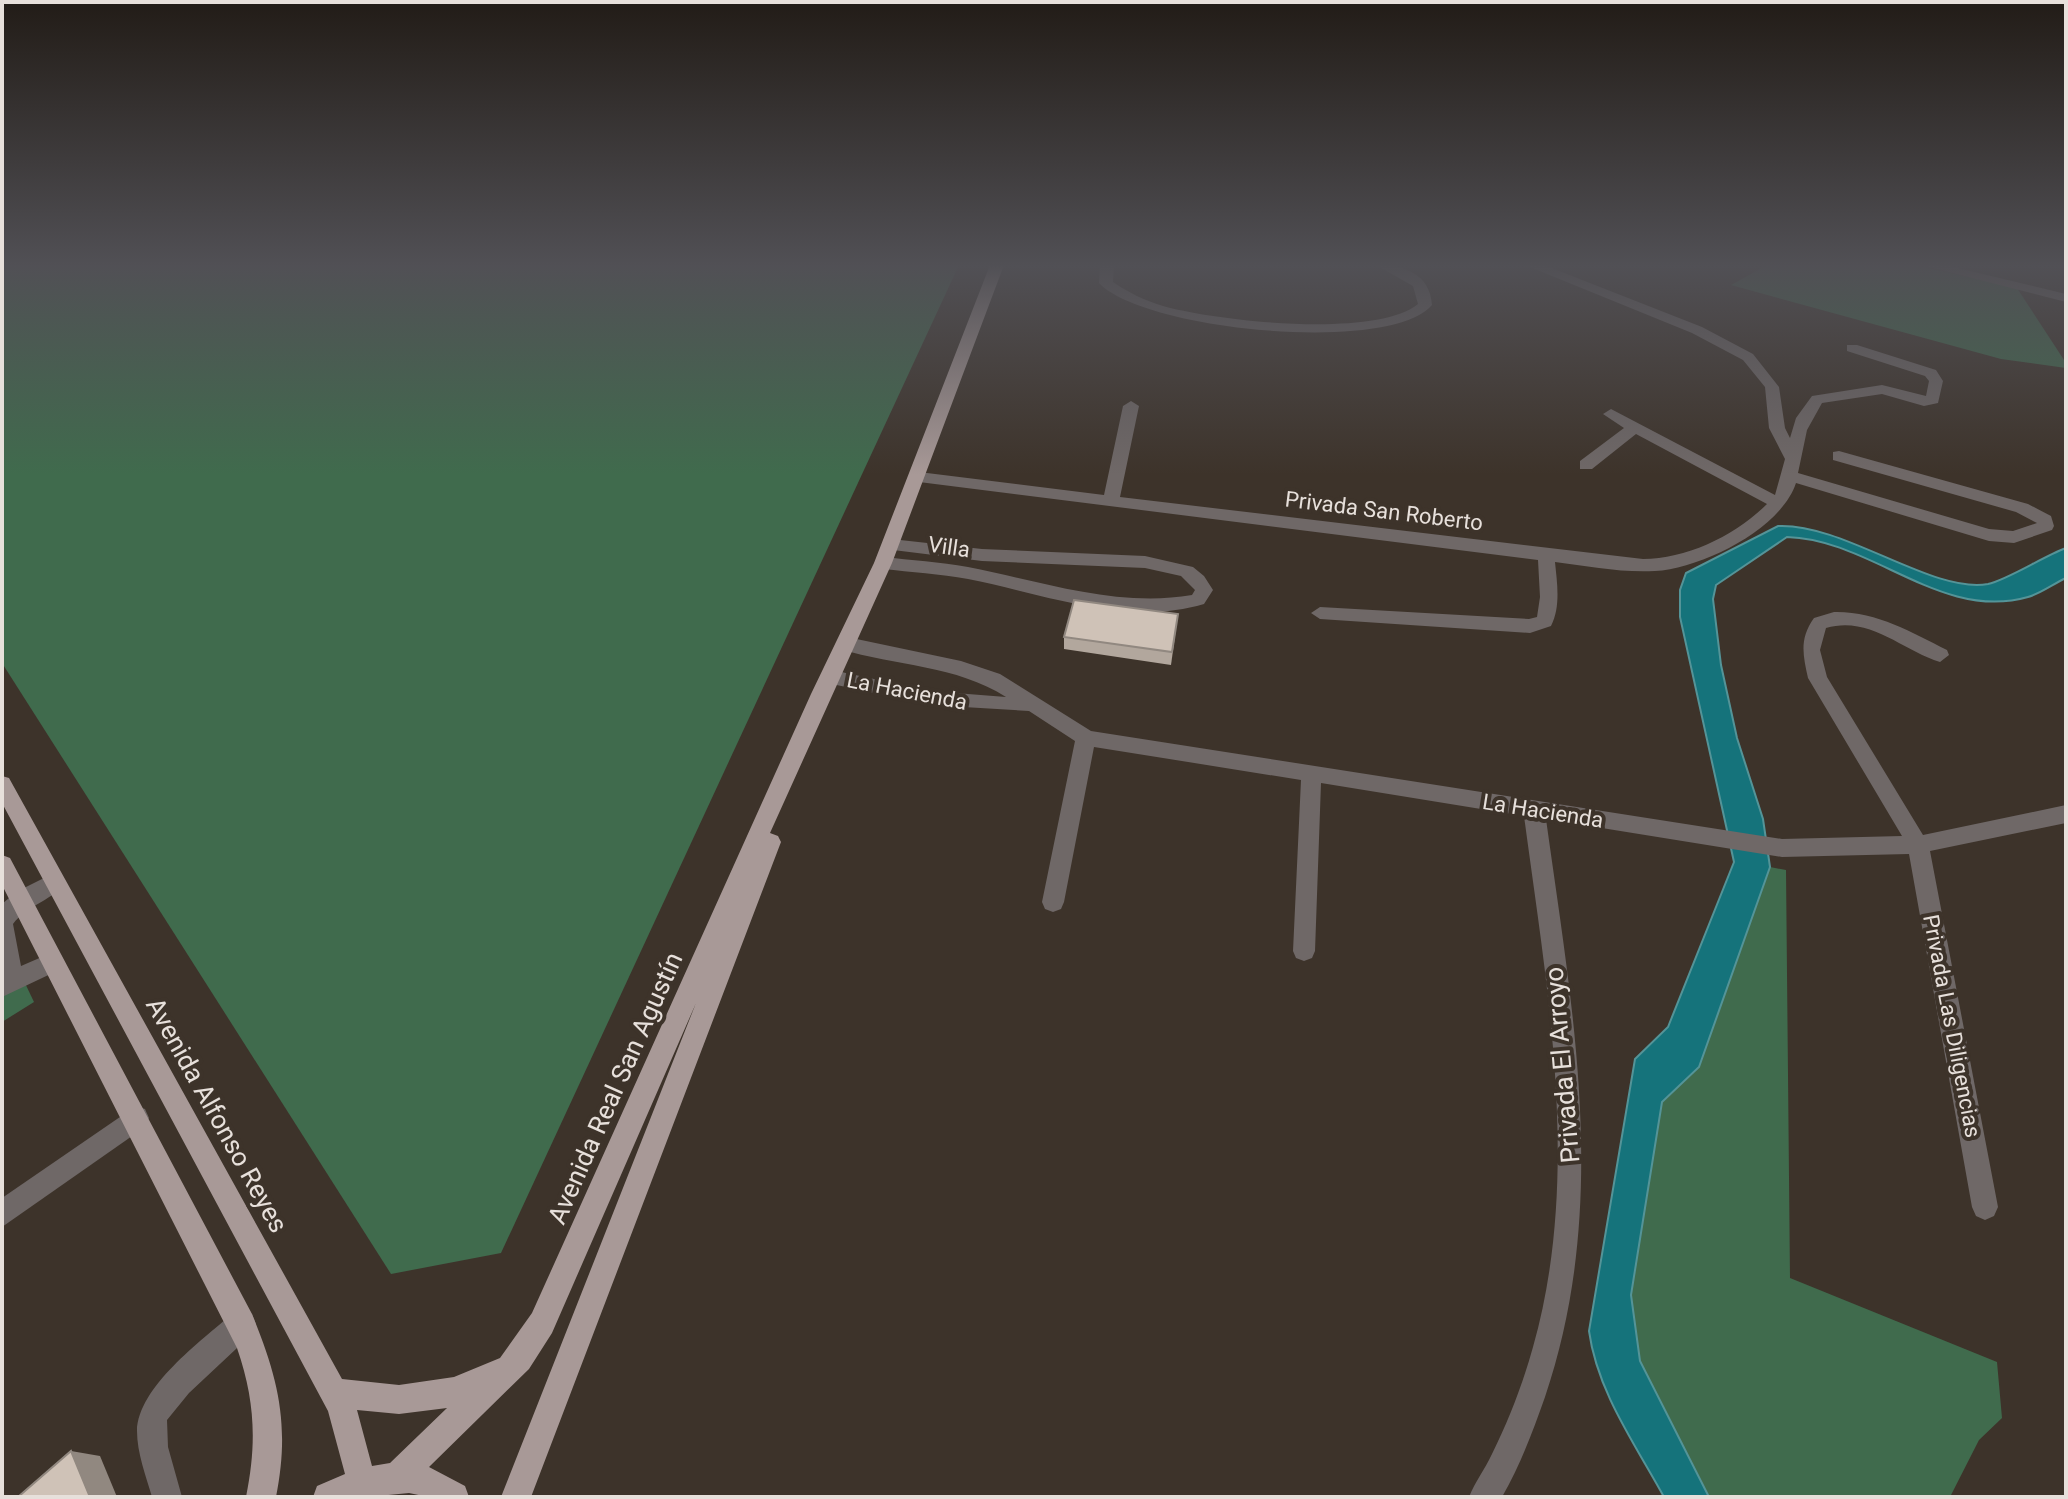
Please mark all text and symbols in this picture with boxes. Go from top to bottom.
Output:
street label: Privada San Roberto [1284,486,1484,536]
street label: Villa [926,532,972,562]
street label: La Hacienda [845,667,969,715]
street label: La Hacienda [1481,789,1605,833]
street label: Privada Las Diligencias [1918,912,1986,1140]
street label: Avenida Real San Agustín [541,948,689,1228]
street label: Privada El Arroyo [1538,966,1586,1164]
street label: Avenida Alfonso Reyes [140,992,294,1238]

